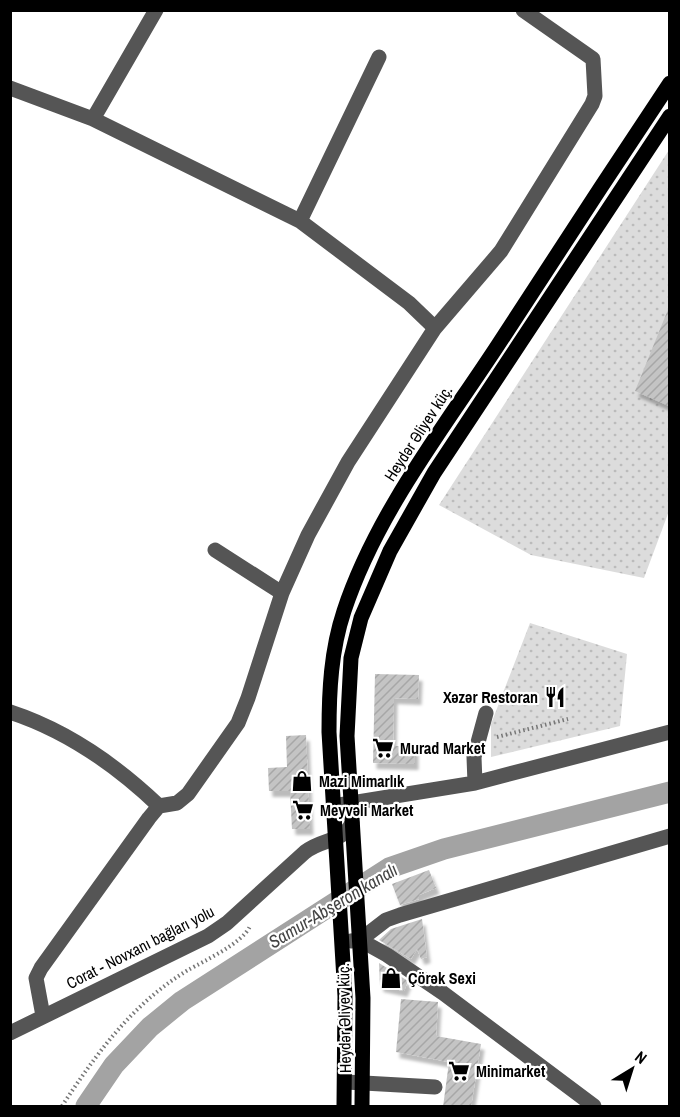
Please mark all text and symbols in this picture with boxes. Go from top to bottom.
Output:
street label: Heydər Əliyev küç. [379,381,457,485]
restaurant icon: Xəzər Restoran [543,685,567,709]
place label: Xəzər Restoran [443,686,538,708]
supermarket icon: Murad Market [371,736,395,760]
place label: Murad Market [400,737,486,759]
shop icon: Mazi Mimarlık [290,769,314,793]
place label: Mazi Mimarlık [319,770,405,792]
supermarket icon: Meyvəli Market [291,798,315,822]
place label: Meyvəli Market [320,799,414,821]
water label: Samur-Abşeron kanalı [263,857,402,954]
street label: Corat - Novxanı bağları yolu [62,900,218,994]
street label: Heydər Əliyev küç. [332,963,356,1073]
shop icon: Çörək Sexi [379,966,403,990]
place label: Çörək Sexi [408,967,476,989]
north arrow [602,1039,662,1099]
text: N [631,1046,652,1069]
supermarket icon: Minimarket [447,1059,471,1083]
place label: Minimarket [476,1060,546,1082]

